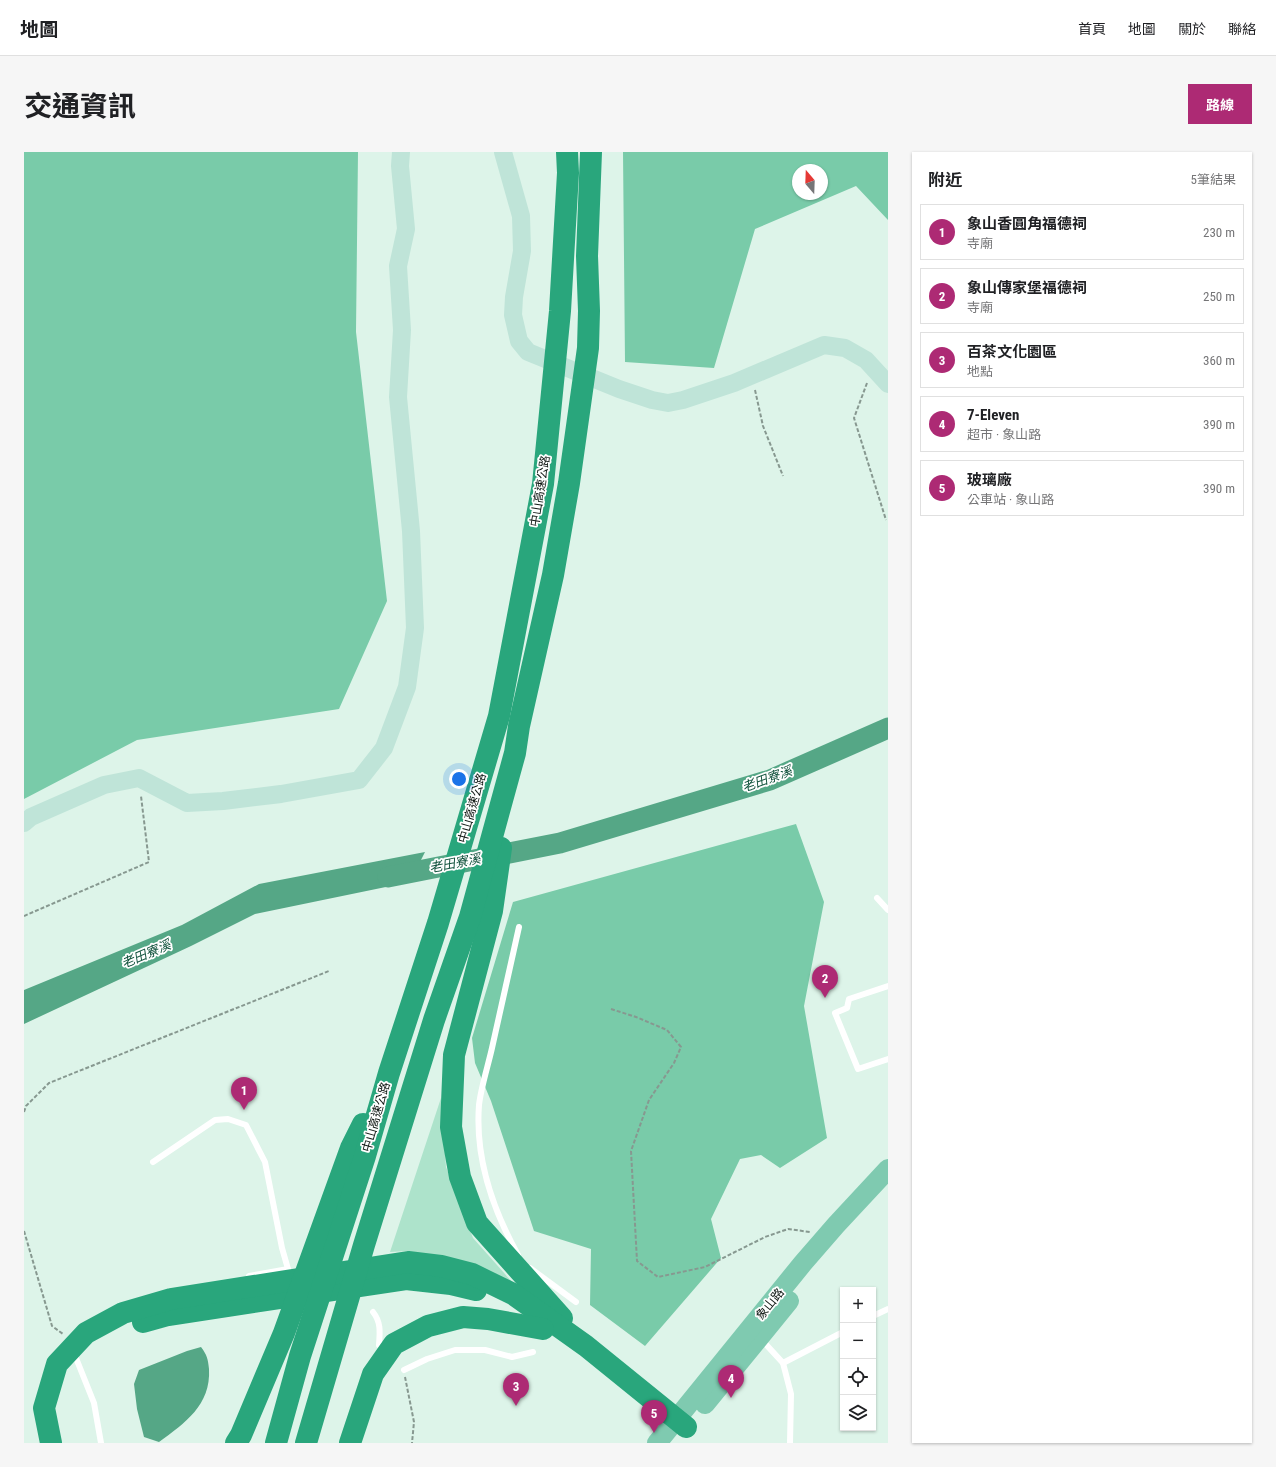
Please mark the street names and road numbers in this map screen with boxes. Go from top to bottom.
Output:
street label: 中山高速公路 [527,454,553,528]
street label: 中山高速公路 [455,771,489,845]
street label: 中山高速公路 [359,1080,393,1154]
street label: 象山路 [753,1286,787,1322]

